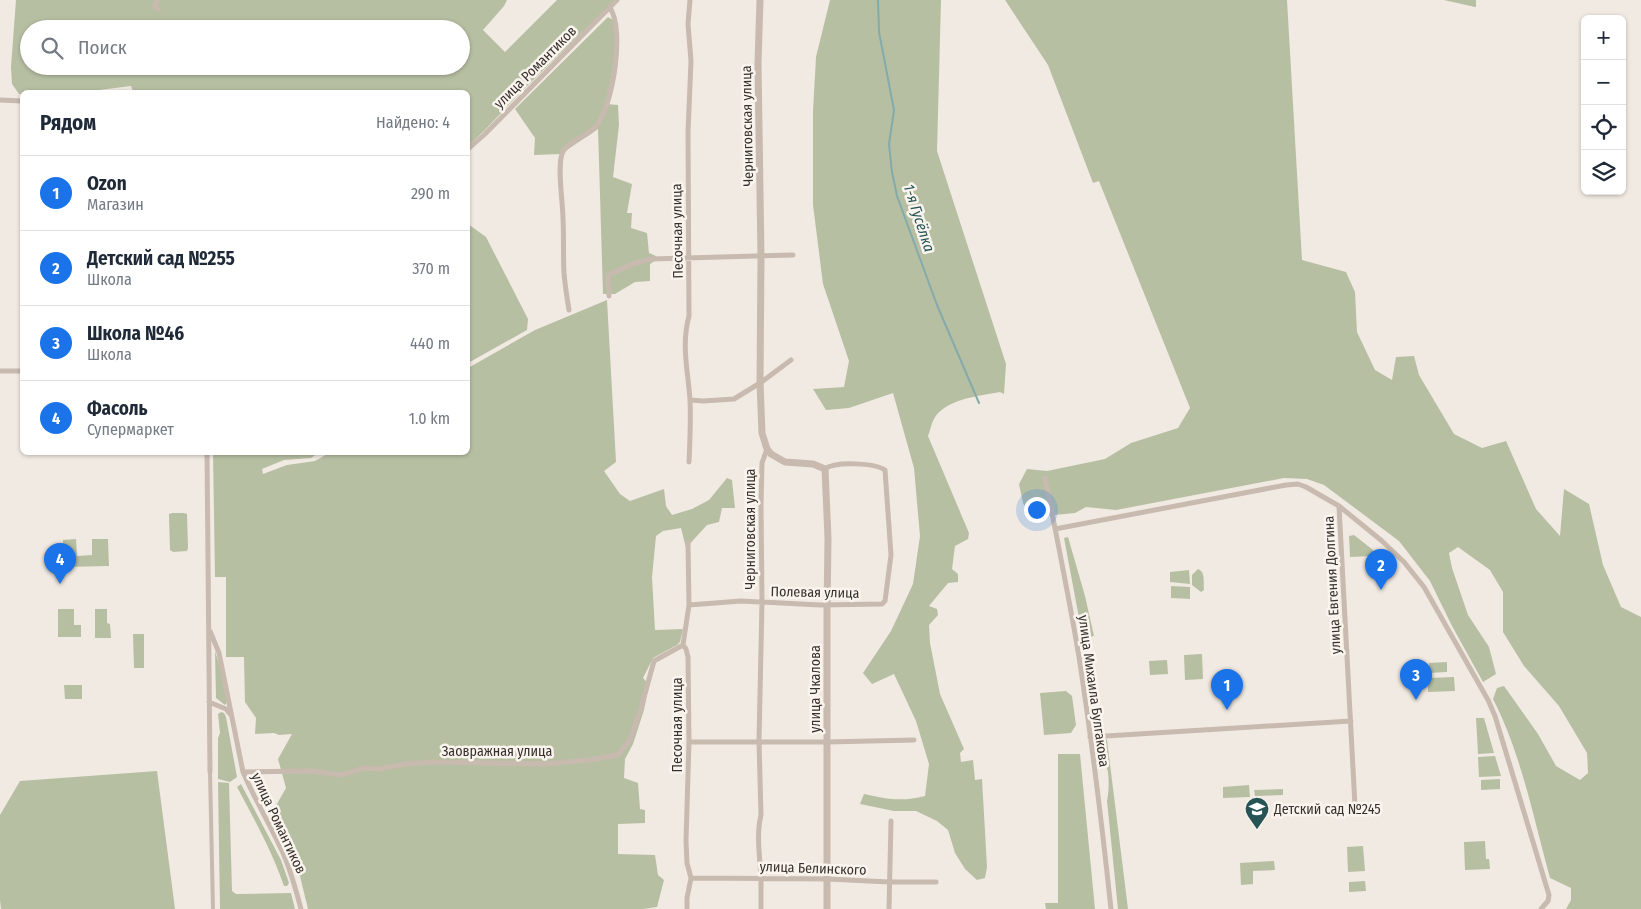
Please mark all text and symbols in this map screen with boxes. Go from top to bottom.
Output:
map controls [1581,15,1626,195]
button: + [1581,15,1626,60]
search box [20,20,470,75]
street label: улица Романтиков [491,23,580,112]
icon: search [38,34,66,62]
text: Поиск [78,36,127,59]
button: − [1581,60,1626,105]
street label: Черниговская улица [738,65,757,187]
button: locate [1581,105,1626,150]
text: Рядом [40,110,96,136]
text: Найдено: 4 [376,113,450,132]
button: layers [1581,150,1626,195]
text: Ozon [87,172,127,195]
water label: 1-я Гусёлка [900,182,938,254]
street label: Песочная улица [668,183,687,279]
text: 1 [53,184,59,203]
text: 290 m [411,184,450,203]
text: Магазин [87,195,144,214]
text: Детский сад №255 [87,247,235,270]
text: 2 [52,259,60,278]
text: 370 m [412,259,450,278]
text: Школа [87,270,132,289]
text: Школа №46 [87,322,184,345]
text: 3 [52,334,60,353]
text: 440 m [410,334,450,353]
text: Школа [87,345,132,364]
text: Фасоль [87,397,148,420]
text: 4 [52,409,60,428]
text: 1.0 km [409,409,450,428]
text: Супермаркет [87,420,174,439]
street label: Черниговская улица [742,468,759,589]
your location [1024,497,1050,523]
street label: улица Евгения Долгина [1320,515,1345,655]
pin: 4 [44,543,76,584]
pin: 2 [1365,549,1397,590]
street label: Полевая улица [770,583,860,602]
street label: улица Михаила Булгакова [1074,614,1113,768]
street label: улица Чкалова [807,645,824,733]
pin: 3 [1400,659,1432,700]
pin: 1 [1211,669,1243,710]
street label: Песочная улица [669,677,686,773]
street label: Заовражная улица [442,743,552,760]
street label: улица Романтиков [248,770,309,876]
school or university icon: Детский сад №245 [1244,796,1270,830]
place label: Детский сад №245 [1273,801,1381,818]
street label: улица Белинского [759,858,867,879]

